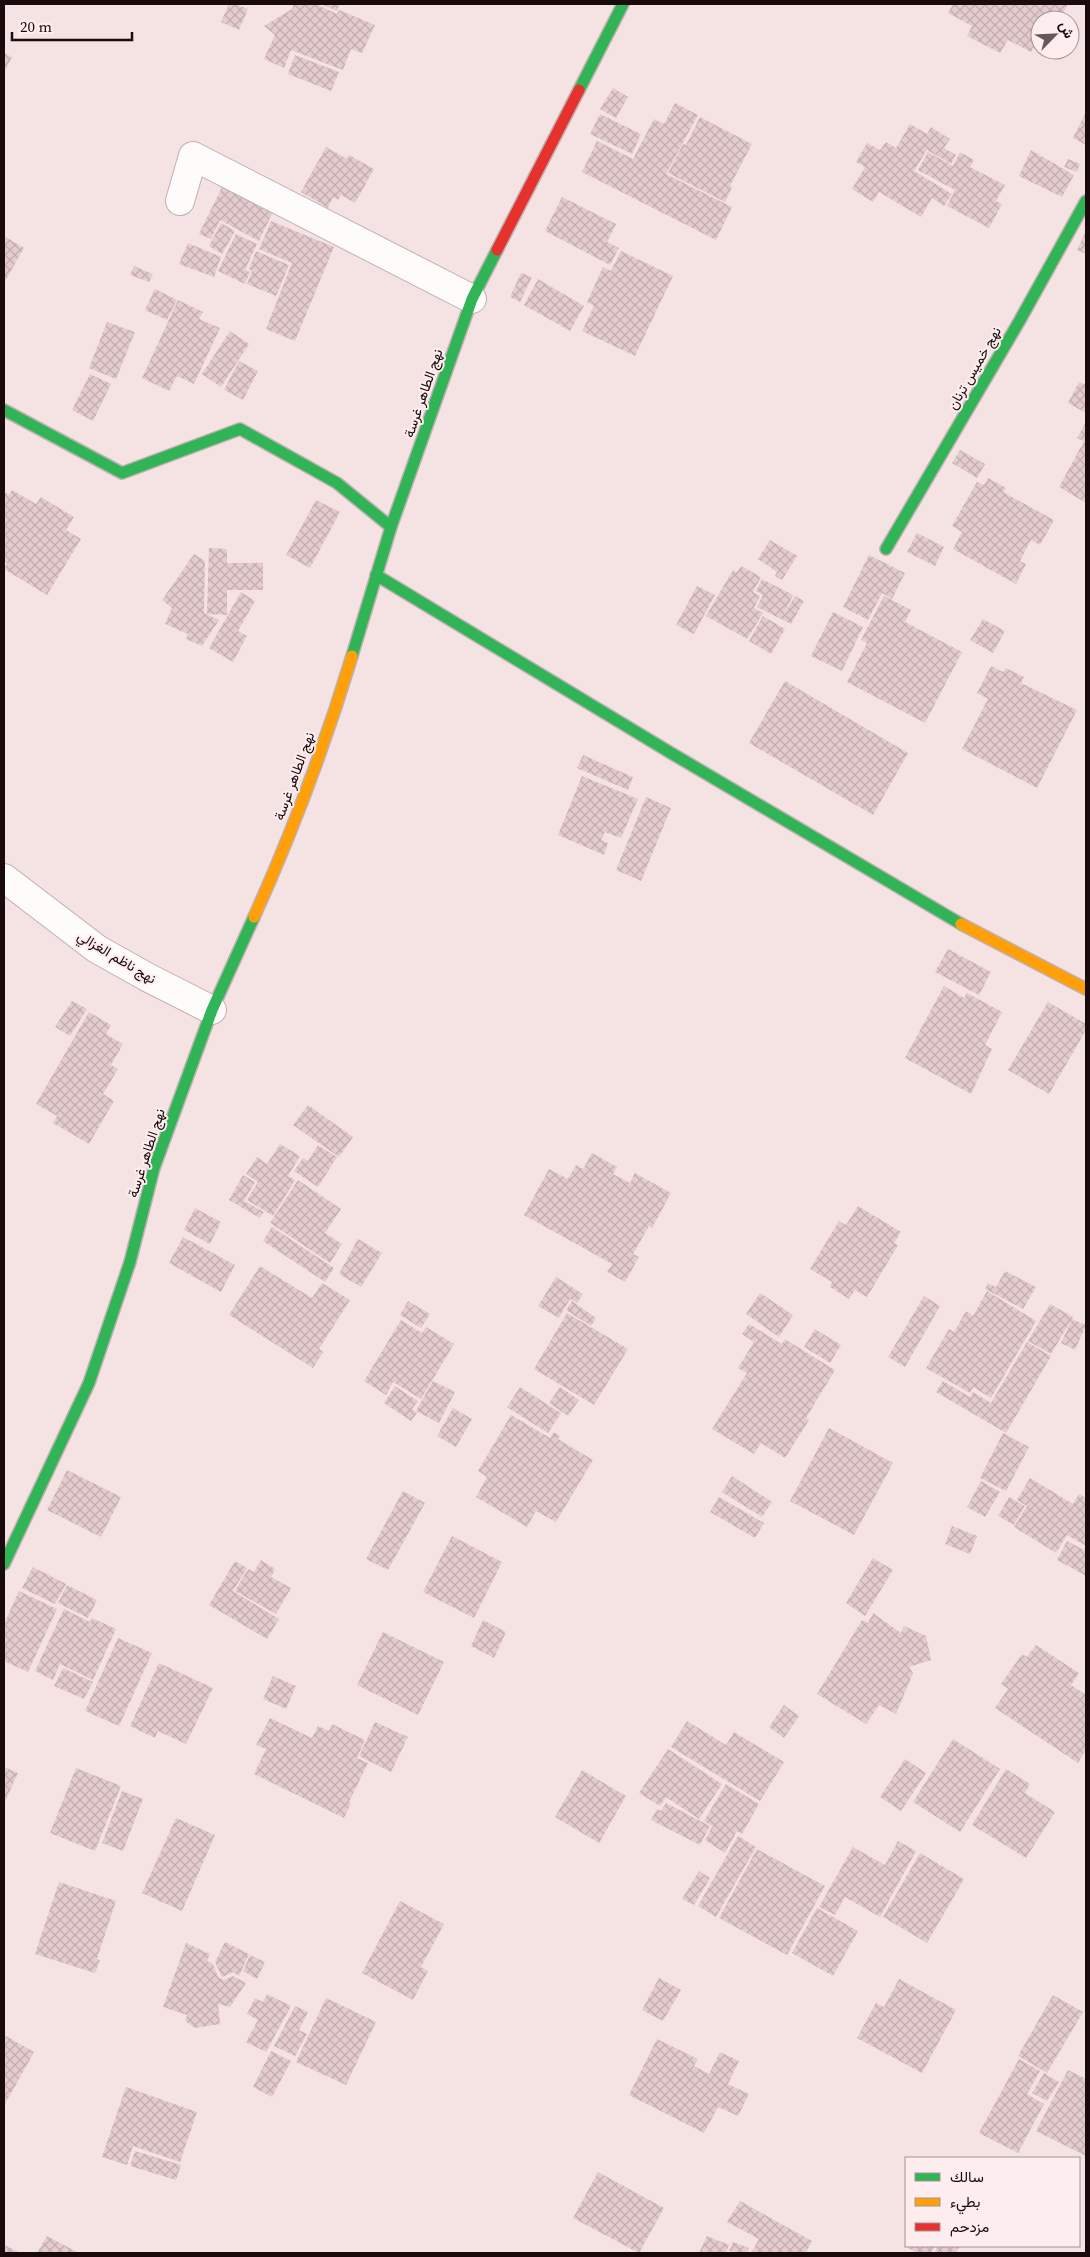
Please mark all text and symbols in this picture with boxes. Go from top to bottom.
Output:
scale bar [12,10,132,42]
north arrow [1030,10,1080,60]
text: 20 m [20,16,52,37]
text: ش [1054,18,1080,42]
street label: نهج خميس ترنان [942,323,1007,414]
street label: نهج الطاهر غرسة [398,346,448,440]
street label: نهج الطاهر غرسة [269,729,320,823]
street label: نهج ناظم الغزالي [73,926,160,990]
street label: نهج الطاهر غرسة [122,1106,171,1200]
legend [905,2157,1080,2247]
text: سالك [950,2166,984,2187]
text: بطيء [950,2191,980,2215]
text: مزدحم [950,2216,989,2237]

